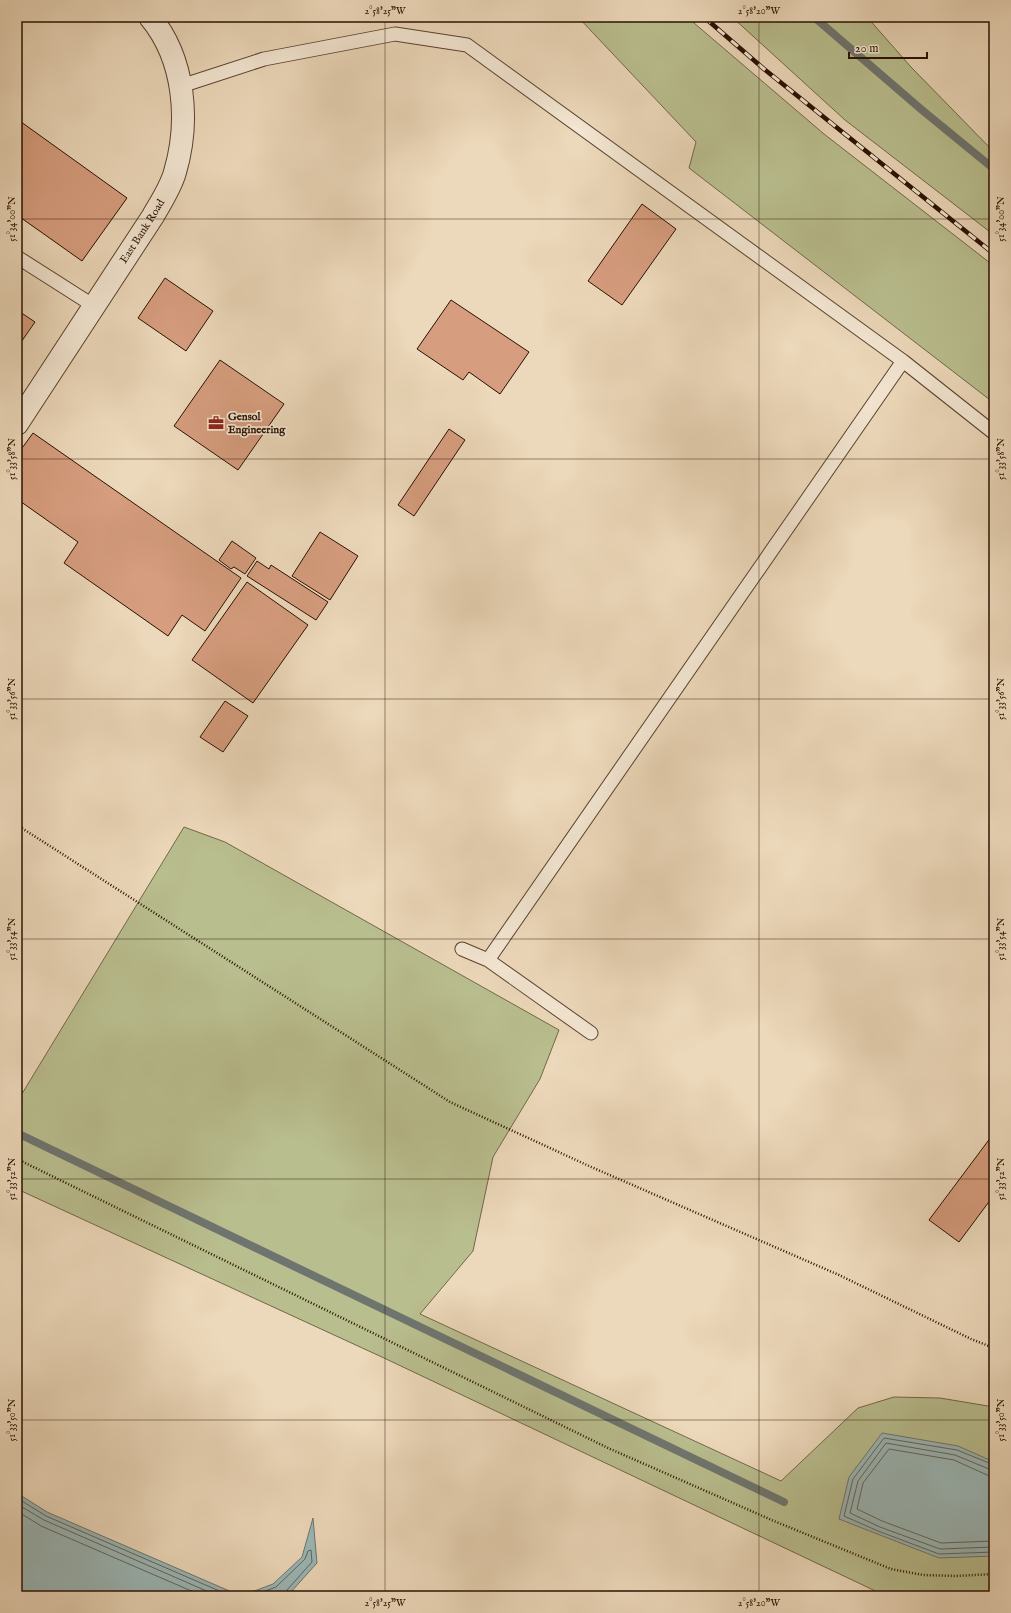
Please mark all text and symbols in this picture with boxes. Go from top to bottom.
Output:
text: 2°58'25"W [365,5,406,18]
text: 2°58'20"W [738,5,781,18]
scale bar [849,34,927,60]
text: 20 m [855,41,878,56]
text: 51°34'00"N [6,196,19,242]
text: 51°34'00"N [995,196,1008,242]
street label: East Bank Road [117,197,168,266]
place label: Gensol Engineering [228,410,286,437]
office icon: Gensol Engineering [207,414,225,432]
text: 51°33'58"N [6,438,19,480]
text: 51°33'58"N [995,438,1008,480]
text: 51°33'56"N [6,678,19,720]
text: 51°33'56"N [995,678,1008,720]
text: 51°33'54"N [6,917,19,960]
text: 51°33'54"N [995,917,1008,960]
text: 51°33'52"N [6,1157,19,1200]
text: 51°33'52"N [995,1157,1008,1200]
text: 51°33'50"N [6,1398,19,1441]
text: 51°33'50"N [995,1398,1008,1441]
text: 2°58'25"W [365,1597,406,1610]
text: 2°58'20"W [738,1597,781,1610]

